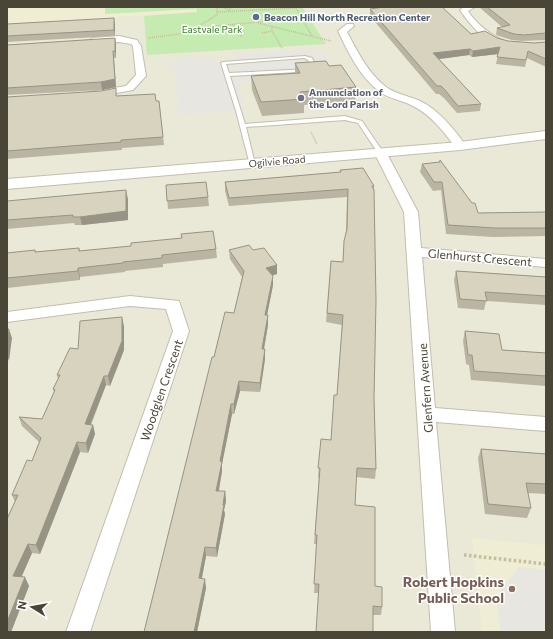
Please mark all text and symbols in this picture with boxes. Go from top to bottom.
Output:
place label: Beacon Hill North Recreation Center [264,11,430,23]
marker: Beacon Hill North Recreation Center [251,12,261,22]
park label: Eastvale Park [182,23,243,35]
place label: Annunciation of the Lord Parish [309,86,384,110]
marker: Annunciation of the Lord Parish [296,93,306,103]
street label: Ogilvie Road [248,153,306,169]
street label: Glenhurst Crescent [427,245,533,269]
street label: Woodglen Crescent [137,337,185,443]
street label: Glenfern Avenue [415,343,435,433]
place label: Robert Hopkins Public School [403,573,504,606]
marker: Robert Hopkins Public School [507,584,517,594]
north arrow [12,587,52,627]
text: N [15,600,29,610]

